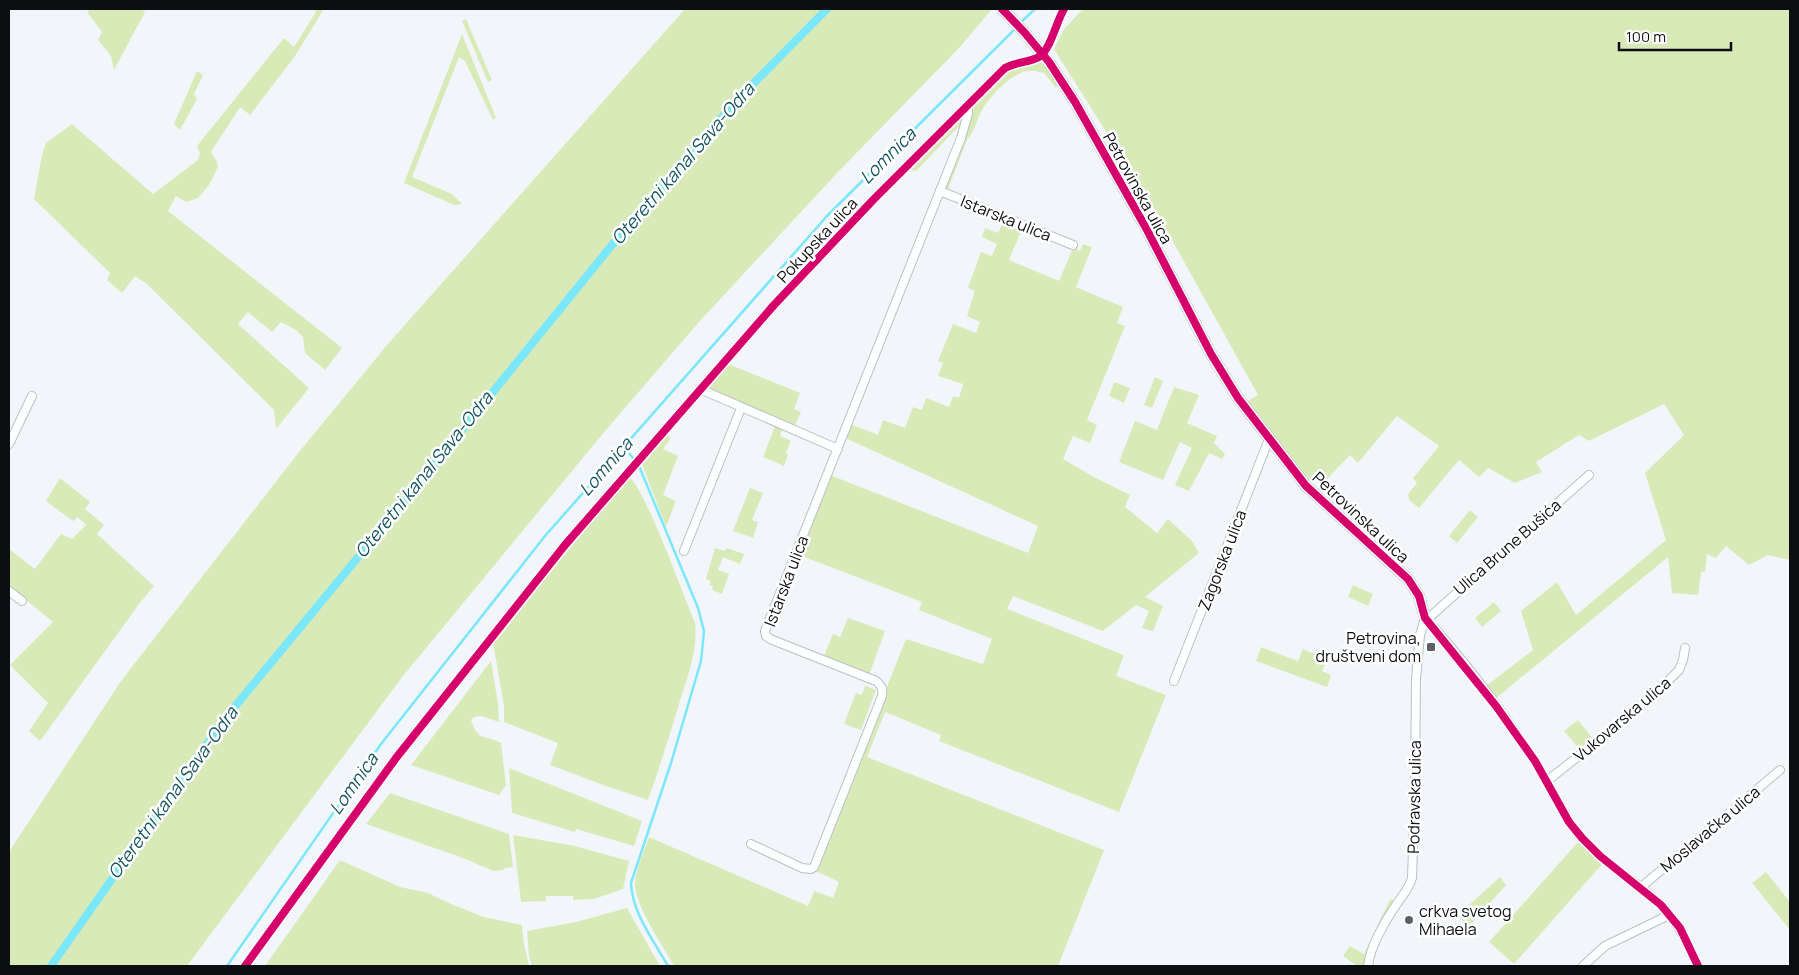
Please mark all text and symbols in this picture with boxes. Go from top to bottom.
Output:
scale bar [1619,20,1732,52]
text: 100 m [1626,26,1666,47]
water label: Oteretni kanal Sava-Odra [605,77,760,249]
water label: Lomnica [854,121,921,188]
street label: Petrovinska ulica [1098,128,1178,248]
street label: Istarska ulica [957,190,1055,246]
street label: Pokupska ulica [772,193,862,287]
water label: Oteretni kanal Sava-Odra [349,386,498,562]
water label: Lomnica [573,431,638,501]
street label: Petrovinska ulica [1308,466,1414,568]
street label: Ulica Brune Bušića [1449,494,1565,600]
street label: Zagorska ulica [1193,506,1251,614]
street label: Istarska ulica [759,532,813,630]
place label: Petrovina, društveni dom [1316,627,1421,667]
marker: Petrovina, društveni dom [1425,641,1437,653]
street label: Vukovarska ulica [1569,672,1675,766]
water label: Oteretni kanal Sava-Odra [102,701,243,883]
street label: Podravska ulica [1402,740,1426,854]
water label: Lomnica [323,747,384,819]
street label: Moslavačka ulica [1656,781,1764,877]
place label: crkva svetog Mihaela [1419,900,1512,940]
marker: crkva svetog Mihaela [1403,914,1415,926]

